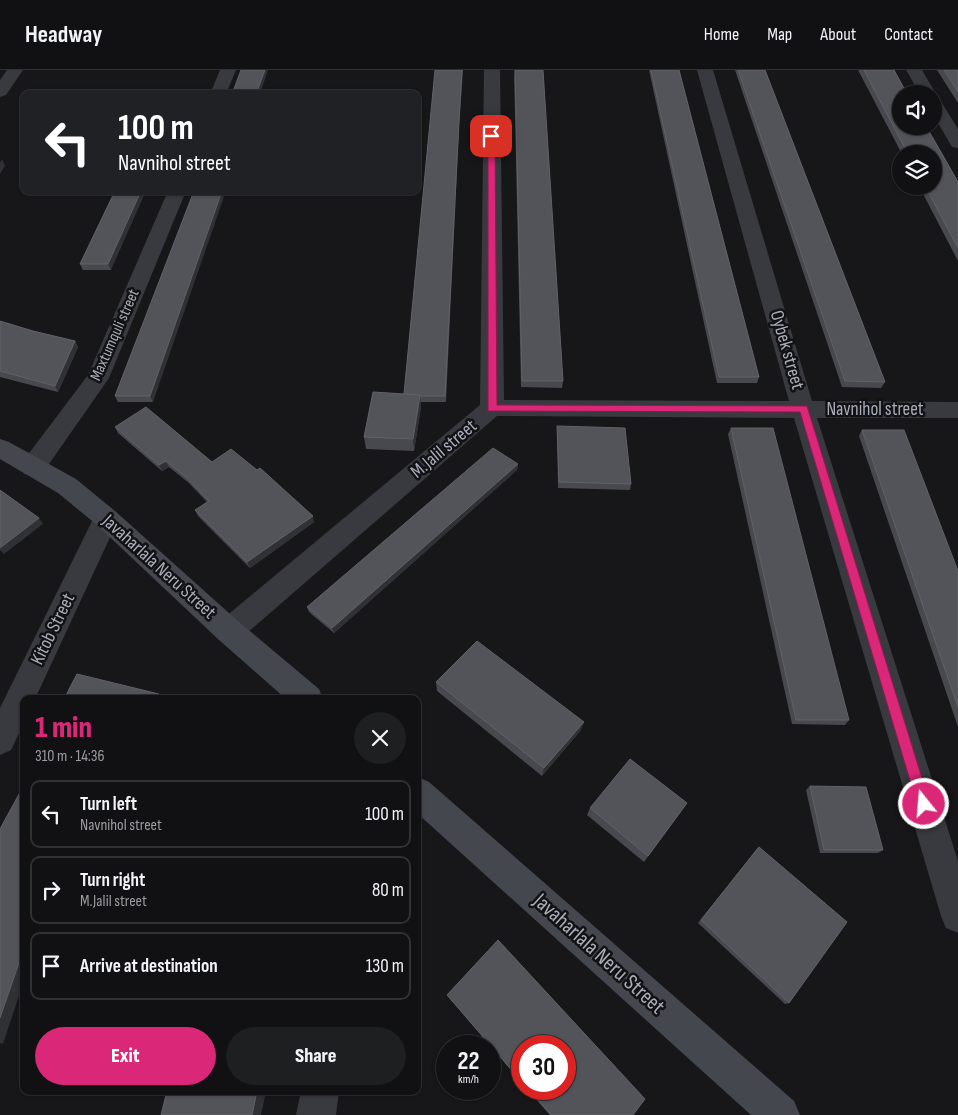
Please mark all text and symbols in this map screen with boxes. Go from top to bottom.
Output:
text: Headway [25,20,102,49]
text: Home [704,24,739,45]
text: Map [767,24,792,45]
text: About [820,24,856,45]
text: Contact [884,24,933,45]
map controls [892,85,942,195]
button: sound [892,85,942,135]
text: 100 m [118,107,194,150]
icon: left [35,110,100,175]
pin [470,115,512,157]
icon: arrive [477,122,505,150]
button: layers [892,145,942,195]
text: Navnihol street [118,150,231,177]
street label: Maxtumquli street [86,286,144,384]
street label: Oybek street [765,308,809,392]
street label: Navnihol street [826,398,924,421]
street label: M.Jalil street [406,415,482,483]
street label: Javaharlala Neru Street [97,509,221,624]
street label: Kitob Street [26,589,80,669]
text: 1 min [35,710,92,746]
button: close [354,712,406,764]
text: 310 m · 14:36 [35,747,105,766]
position arrow [897,777,949,829]
text: Turn left [80,793,137,816]
icon: left [37,800,65,828]
text: 100 m [365,803,404,826]
text: Navnihol street [80,816,162,835]
text: Turn right [80,869,145,892]
icon: right [37,876,65,904]
text: 80 m [372,879,404,902]
street label: Javaharlala Neru Street [527,887,671,1020]
text: M.Jalil street [80,892,147,911]
icon: arrive [37,952,65,980]
text: Arrive at destination [80,955,218,978]
text: 130 m [366,955,404,978]
button: Exit [35,1027,216,1085]
button: Share [226,1027,406,1085]
speed limit sign: 30 [511,1035,576,1100]
text: 22 [458,1046,479,1077]
text: km/h [458,1072,479,1087]

